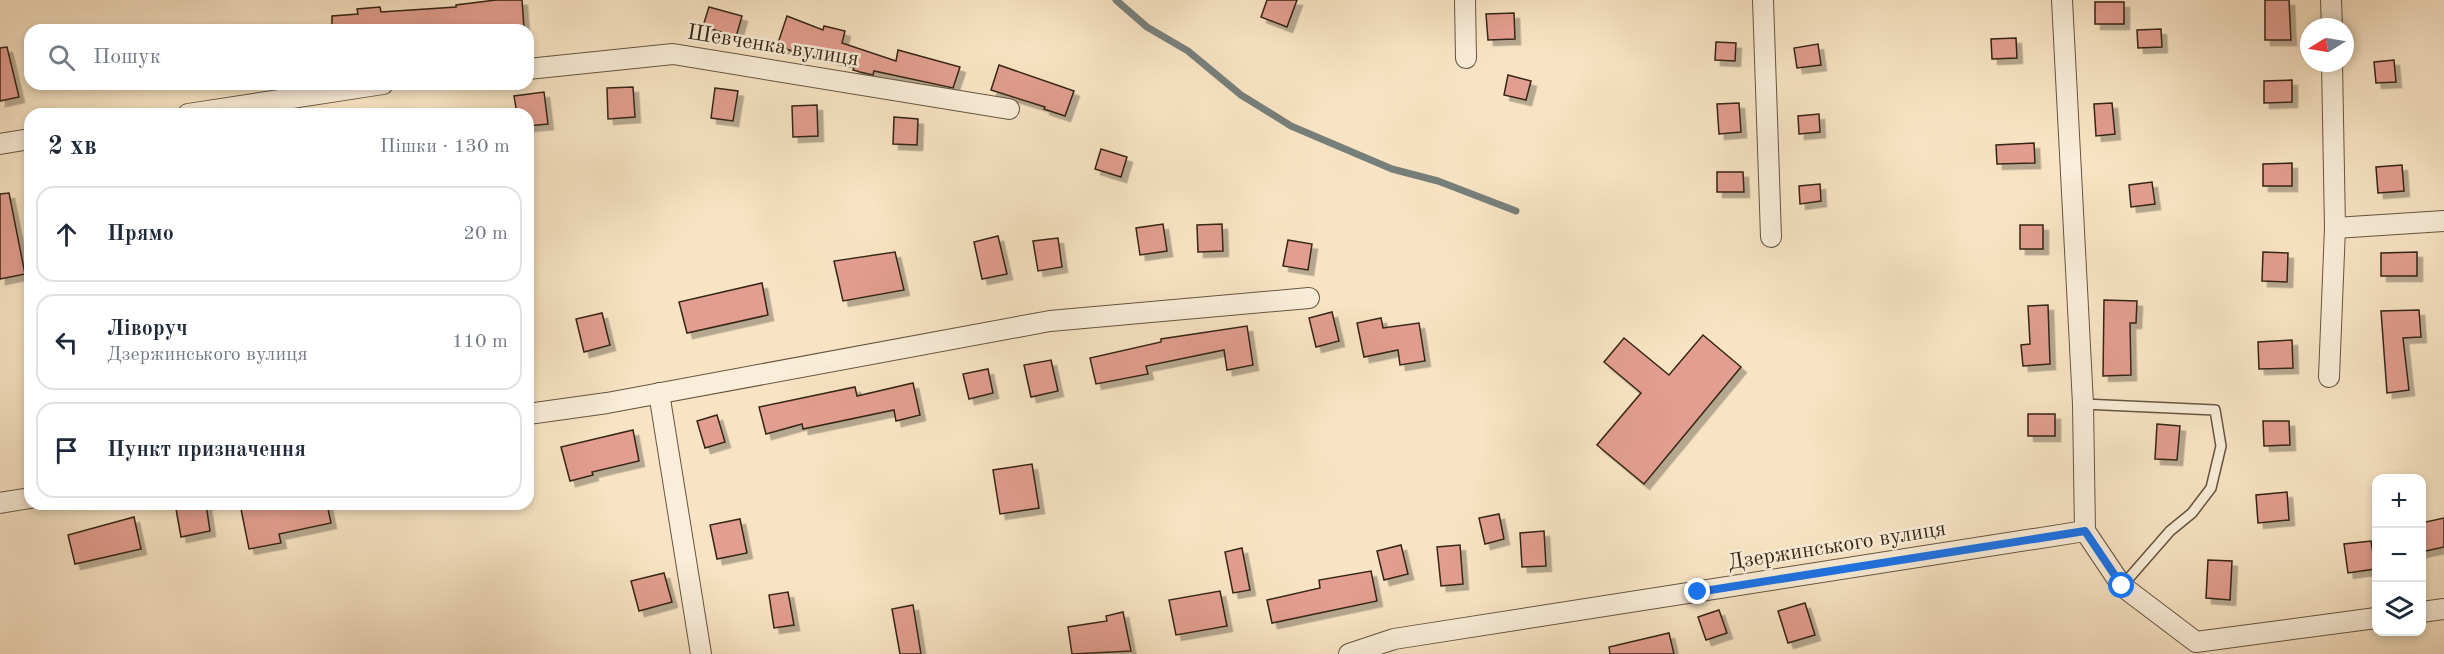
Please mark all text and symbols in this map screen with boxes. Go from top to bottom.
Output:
north arrow [2300,18,2354,72]
street label: Шевченка вулиця [686,22,860,70]
search box [24,24,534,90]
icon: search [45,41,78,74]
text: Пошук [93,46,161,68]
text: 2 хв [48,134,97,160]
text: Пішки · 130 m [380,137,510,157]
icon: ahead [50,218,83,251]
text: Прямо [107,223,174,245]
text: 20 m [463,224,508,244]
text: Ліворуч [107,318,188,340]
icon: left [50,326,83,359]
text: 110 m [452,332,508,352]
text: Дзержинського вулиця [107,345,308,365]
icon: arrive [50,434,83,467]
text: Пункт призначення [107,439,306,461]
map controls [2372,474,2426,636]
button: + [2372,474,2426,528]
street label: Дзержинського вулиця [1726,518,1948,574]
button: − [2372,528,2426,582]
route start [2108,572,2134,598]
route end [1684,578,1710,604]
button: layers [2372,582,2426,636]

